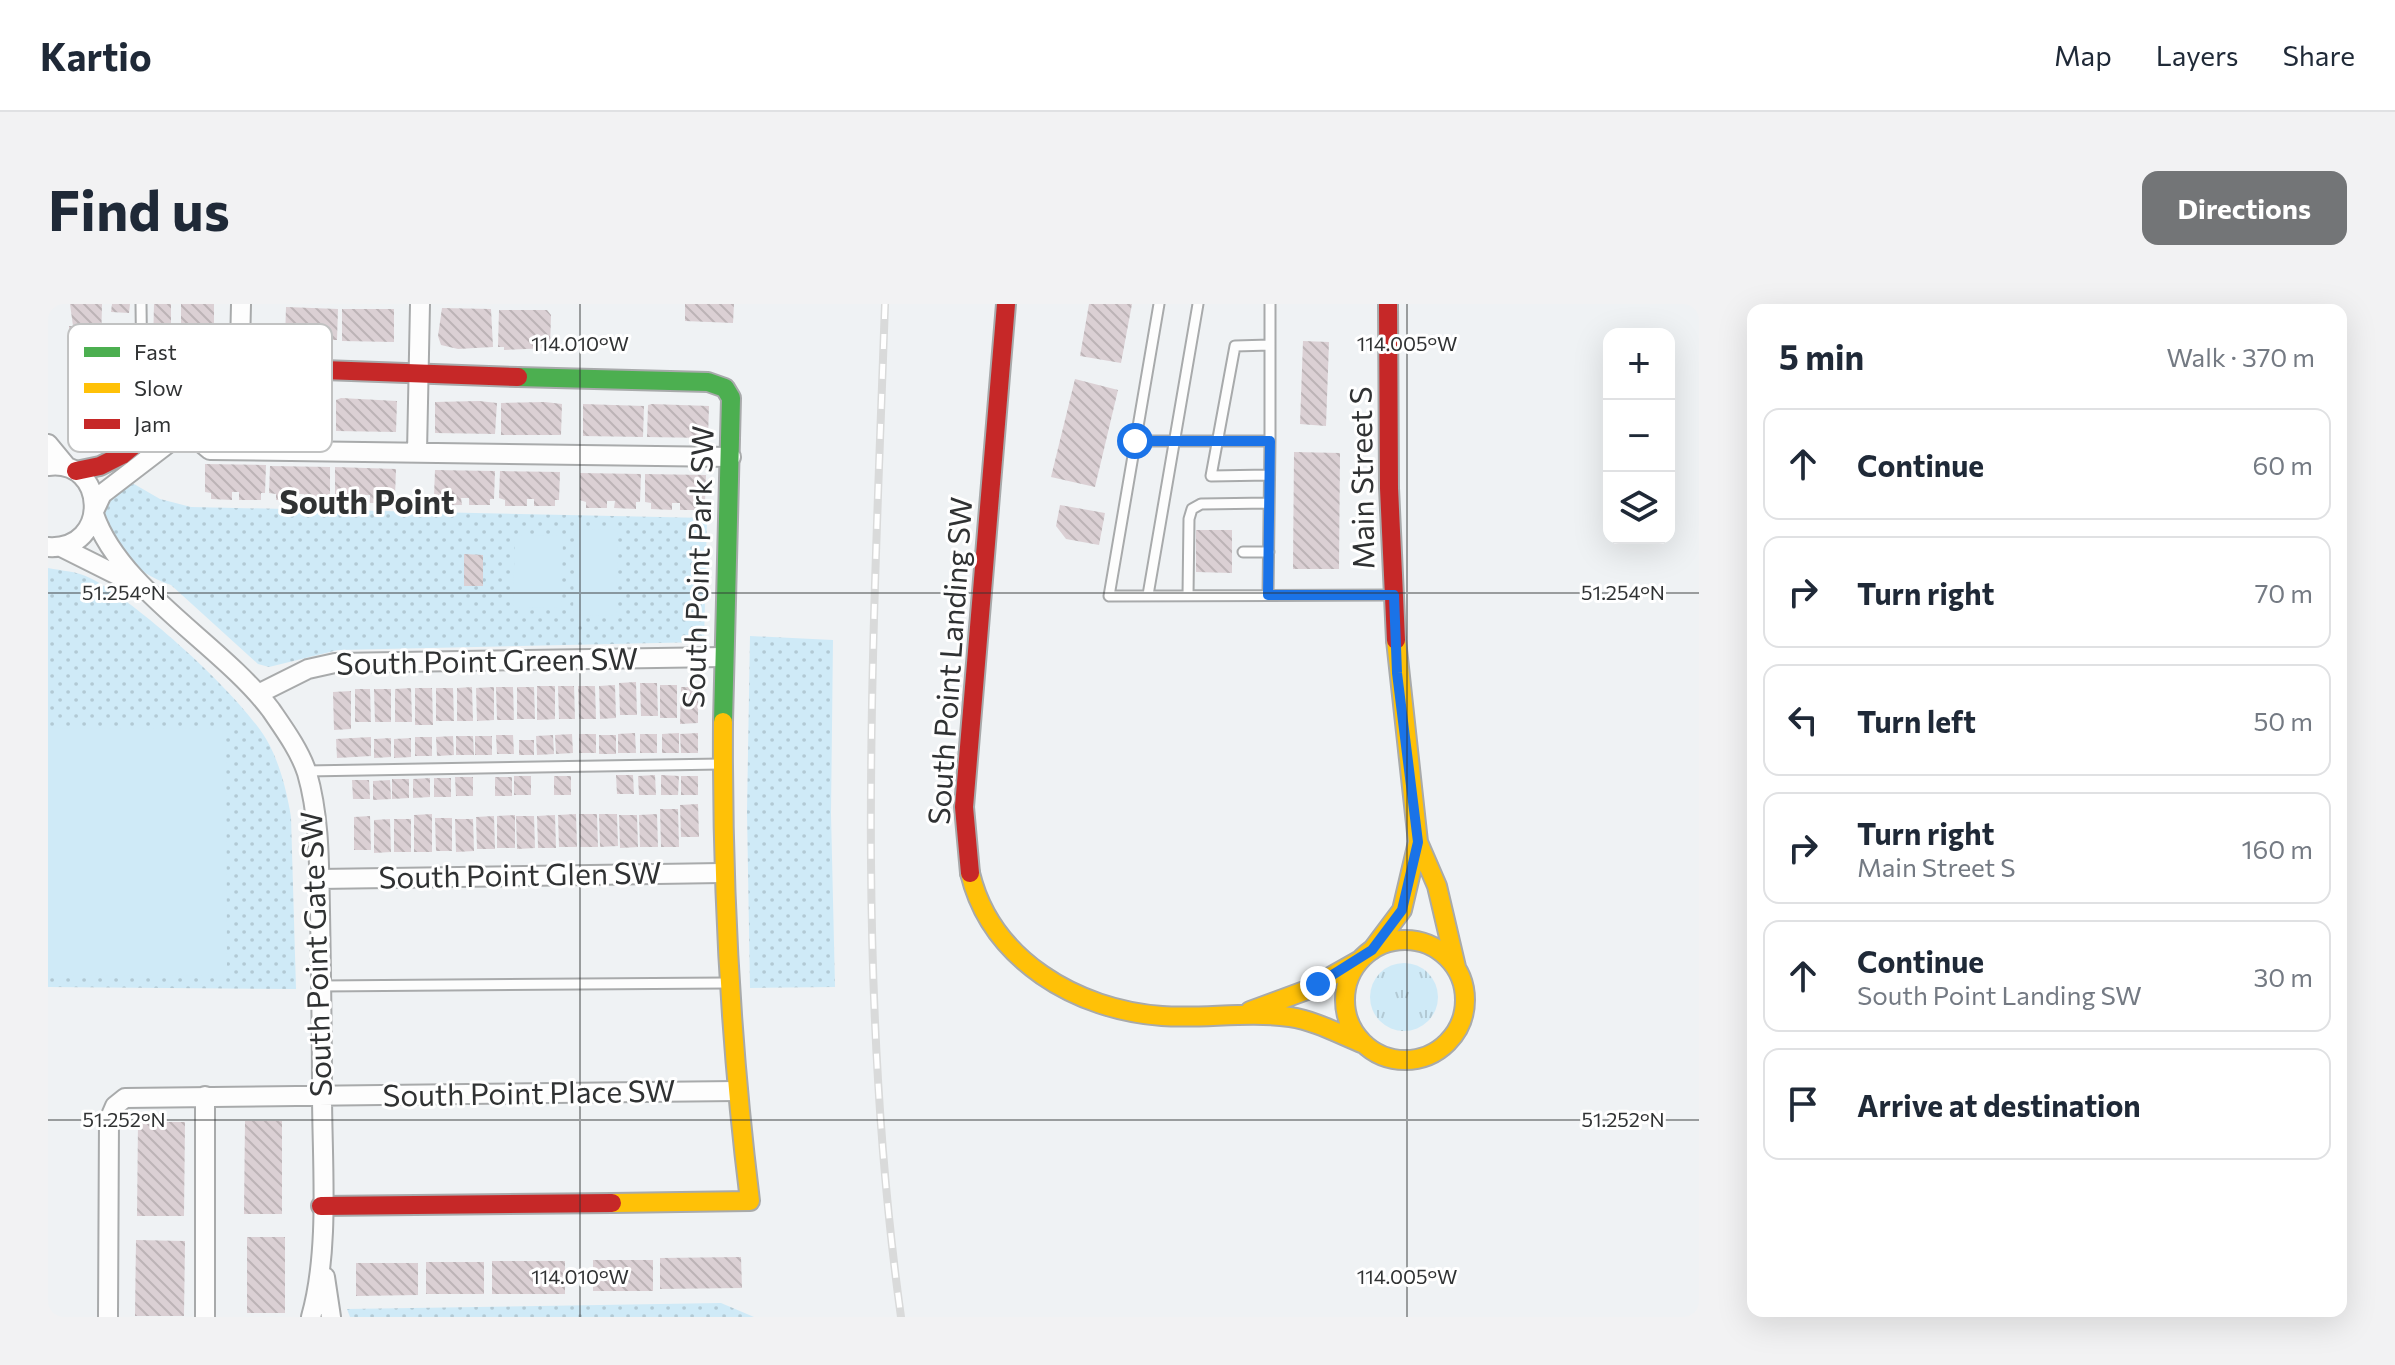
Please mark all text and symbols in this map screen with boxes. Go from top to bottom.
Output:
text: Kartio [40,32,152,79]
text: Map [2054,38,2112,72]
text: Layers [2156,38,2238,72]
text: Share [2282,38,2355,72]
button: Directions [2142,171,2347,245]
text: Find us [48,174,230,243]
legend [68,324,332,452]
map controls [1603,328,1675,544]
button: + [1603,328,1675,400]
text: 114.010°W [531,331,629,355]
text: 114.005°W [1357,331,1457,355]
text: 5 min [1779,335,1864,377]
text: Fast [134,338,177,365]
text: Walk · 370 m [2166,341,2315,372]
text: Slow [134,374,183,401]
street label: Main Street S [1340,386,1381,570]
button: − [1603,400,1675,472]
text: Jam [134,410,171,437]
route start [1117,423,1153,459]
street label: South Point Park SW [673,425,720,709]
icon: ahead [1781,442,1825,486]
text: Continue [1857,446,1984,483]
text: 60 m [2253,449,2313,480]
button: layers [1603,472,1675,544]
district label: South Point [279,481,455,521]
street label: South Point Landing SW [919,496,978,826]
icon: right [1781,570,1825,614]
text: Turn right [1857,574,1994,611]
text: 70 m [2255,577,2313,608]
text: 51.254°N [82,580,166,604]
text: 51.254°N [1581,580,1665,604]
street label: South Point Green SW [335,638,638,681]
icon: left [1781,698,1825,742]
text: Turn left [1857,702,1976,739]
text: 50 m [2253,705,2313,736]
street label: South Point Gate SW [291,811,338,1097]
text: Turn right [1857,814,1994,851]
icon: right [1781,826,1825,870]
text: 160 m [2241,833,2313,864]
text: Main Street S [1857,851,2016,882]
street label: South Point Glen SW [378,853,662,894]
text: Continue [1857,942,1984,979]
icon: ahead [1781,954,1825,998]
text: 30 m [2254,961,2313,992]
route end [1300,966,1336,1002]
text: South Point Landing SW [1857,979,2142,1010]
street label: South Point Place SW [382,1070,676,1113]
icon: arrive [1781,1082,1825,1126]
text: Arrive at destination [1857,1086,2141,1123]
text: 51.252°N [82,1107,166,1131]
text: 51.252°N [1581,1107,1665,1131]
text: 114.010°W [531,1264,629,1288]
text: 114.005°W [1357,1264,1457,1288]

